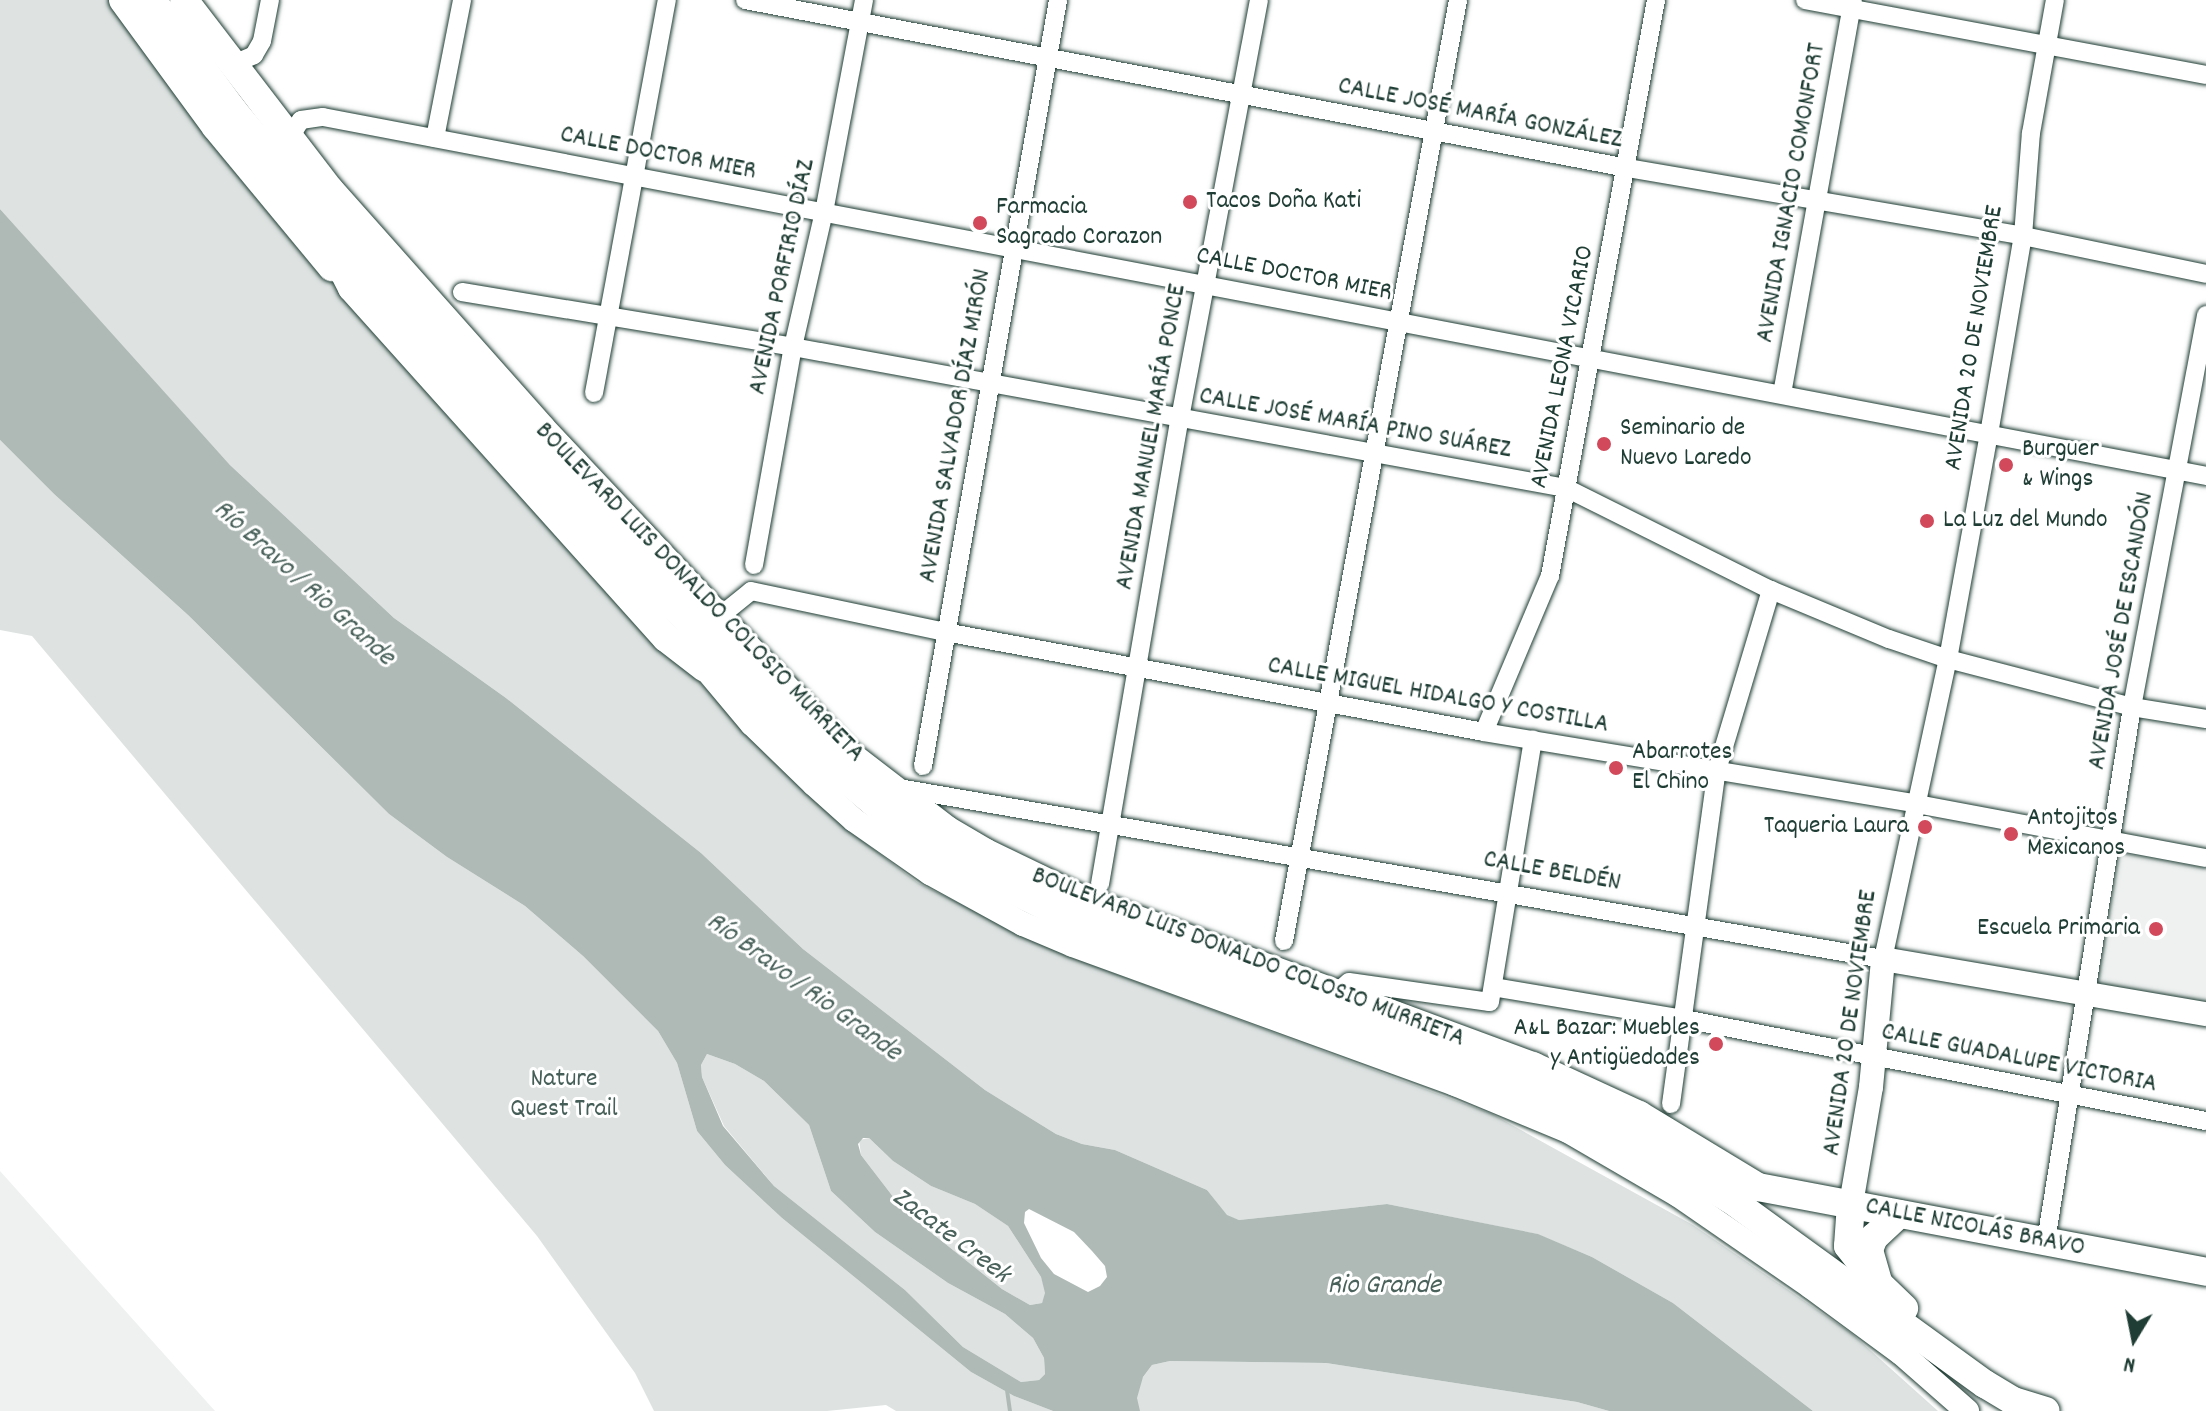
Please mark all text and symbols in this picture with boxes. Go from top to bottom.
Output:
street label: AVENIDA IGNACIO COMONFORT [1750,41,1834,345]
street label: CALLE JOSÉ MARÍA GONZÁLEZ [1335,71,1625,157]
street label: CALLE DOCTOR MIER [557,120,759,188]
street label: AVENIDA PORFIRIO DÍAZ [743,156,823,398]
place label: Tacos Doña Kati [1206,186,1361,218]
place label: Farmacia Sagrado Corazon [996,192,1162,254]
marker: Tacos Doña Kati [1181,193,1199,211]
street label: AVENIDA 20 DE NOVIEMBRE [1939,203,2011,473]
marker: Farmacia Sagrado Corazon [971,214,989,232]
street label: CALLE DOCTOR MIER [1193,241,1395,309]
street label: AVENIDA LEONA VICARIO [1524,243,1602,491]
street label: AVENIDA SALVADOR DÍAZ MIRÓN [913,267,999,585]
street label: AVENIDA MANUEL MARÍA PONCE [1110,282,1194,592]
street label: CALLE JOSÉ MARÍA PINO SUÁREZ [1197,381,1513,467]
place label: Seminario de Nuevo Laredo [1620,413,1752,474]
street label: BOULEVARD LUIS DONALDO COLOSIO MURRIETA [528,416,870,770]
place label: Burguer & Wings [2022,434,2099,496]
marker: Seminario de Nuevo Laredo [1595,435,1613,453]
marker: Burguer & Wings [1997,456,2015,474]
street label: AVENIDA JOSÉ DE ESCANDÓN [2082,490,2162,772]
water label: Río Bravo / Rio Grande [205,494,401,674]
place label: La Luz del Mundo [1943,505,2107,537]
marker: La Luz del Mundo [1918,512,1936,530]
street label: CALLE MIGUEL HIDALGO Y COSTILLA [1265,651,1611,741]
place label: Abarrotes El Chino [1632,737,1732,798]
marker: Abarrotes El Chino [1607,759,1625,777]
place label: Antojitos Mexicanos [2027,803,2125,864]
place label: Taqueria Laura [1764,811,1909,843]
marker: Taqueria Laura [1916,818,1934,836]
marker: Antojitos Mexicanos [2002,825,2020,843]
street label: CALLE BELDÉN [1481,845,1623,899]
street label: BOULEVARD LUIS DONALDO COLOSIO MURRIETA [1027,861,1469,1055]
street label: AVENIDA 20 DE NOVIEMBRE [1817,888,1885,1158]
water label: Río Bravo / Rio Grande [699,906,907,1070]
place label: Escuela Primaria [1977,913,2140,945]
marker: Escuela Primaria [2147,920,2165,938]
place label: A&L Bazar: Muebles y Antigüedades [1514,1013,1700,1074]
street label: CALLE GUADALUPE VICTORIA [1879,1017,2159,1101]
marker: A&L Bazar: Muebles y Antigüedades [1707,1035,1725,1053]
park label: Nature Quest Trail [510,1064,618,1126]
water label: Zacate Creek [884,1182,1016,1292]
street label: CALLE NICOLÁS BRAVO [1863,1191,2087,1265]
water label: Rio Grande [1327,1270,1441,1304]
north arrow [2094,1299,2174,1379]
text: N [2122,1347,2138,1379]

